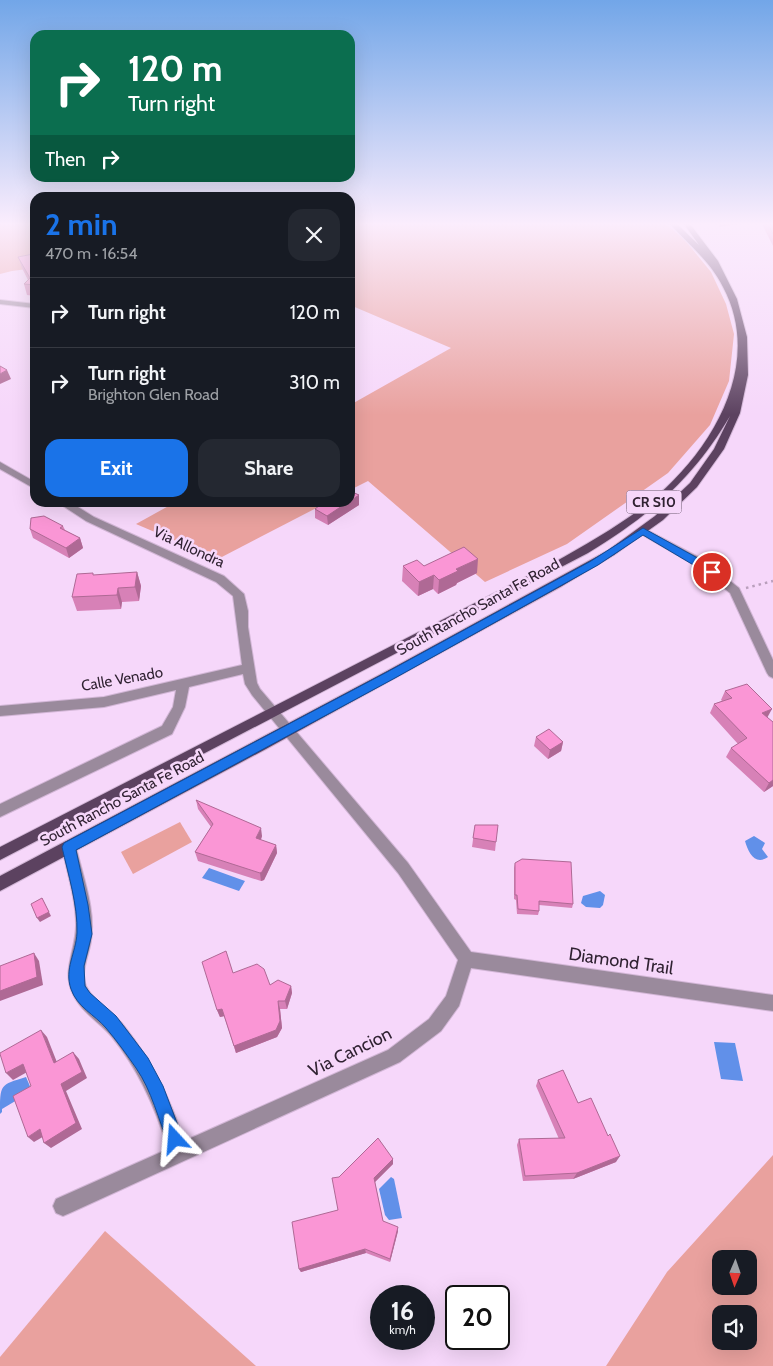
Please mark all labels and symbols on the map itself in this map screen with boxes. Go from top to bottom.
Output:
road number: CR S10 [626,491,682,514]
street label: Via Allondra [151,523,228,572]
pin [691,551,733,593]
street label: South Rancho Santa Fe Road [394,555,562,659]
street label: Calle Venado [80,663,164,695]
street label: South Rancho Santa Fe Road [37,748,207,850]
street label: Diamond Trail [567,943,676,979]
street label: Via Cancion [305,1022,395,1082]
position arrow [148,1112,200,1164]
north arrow [712,1250,758,1295]
speed limit sign: 20 [445,1285,510,1350]

